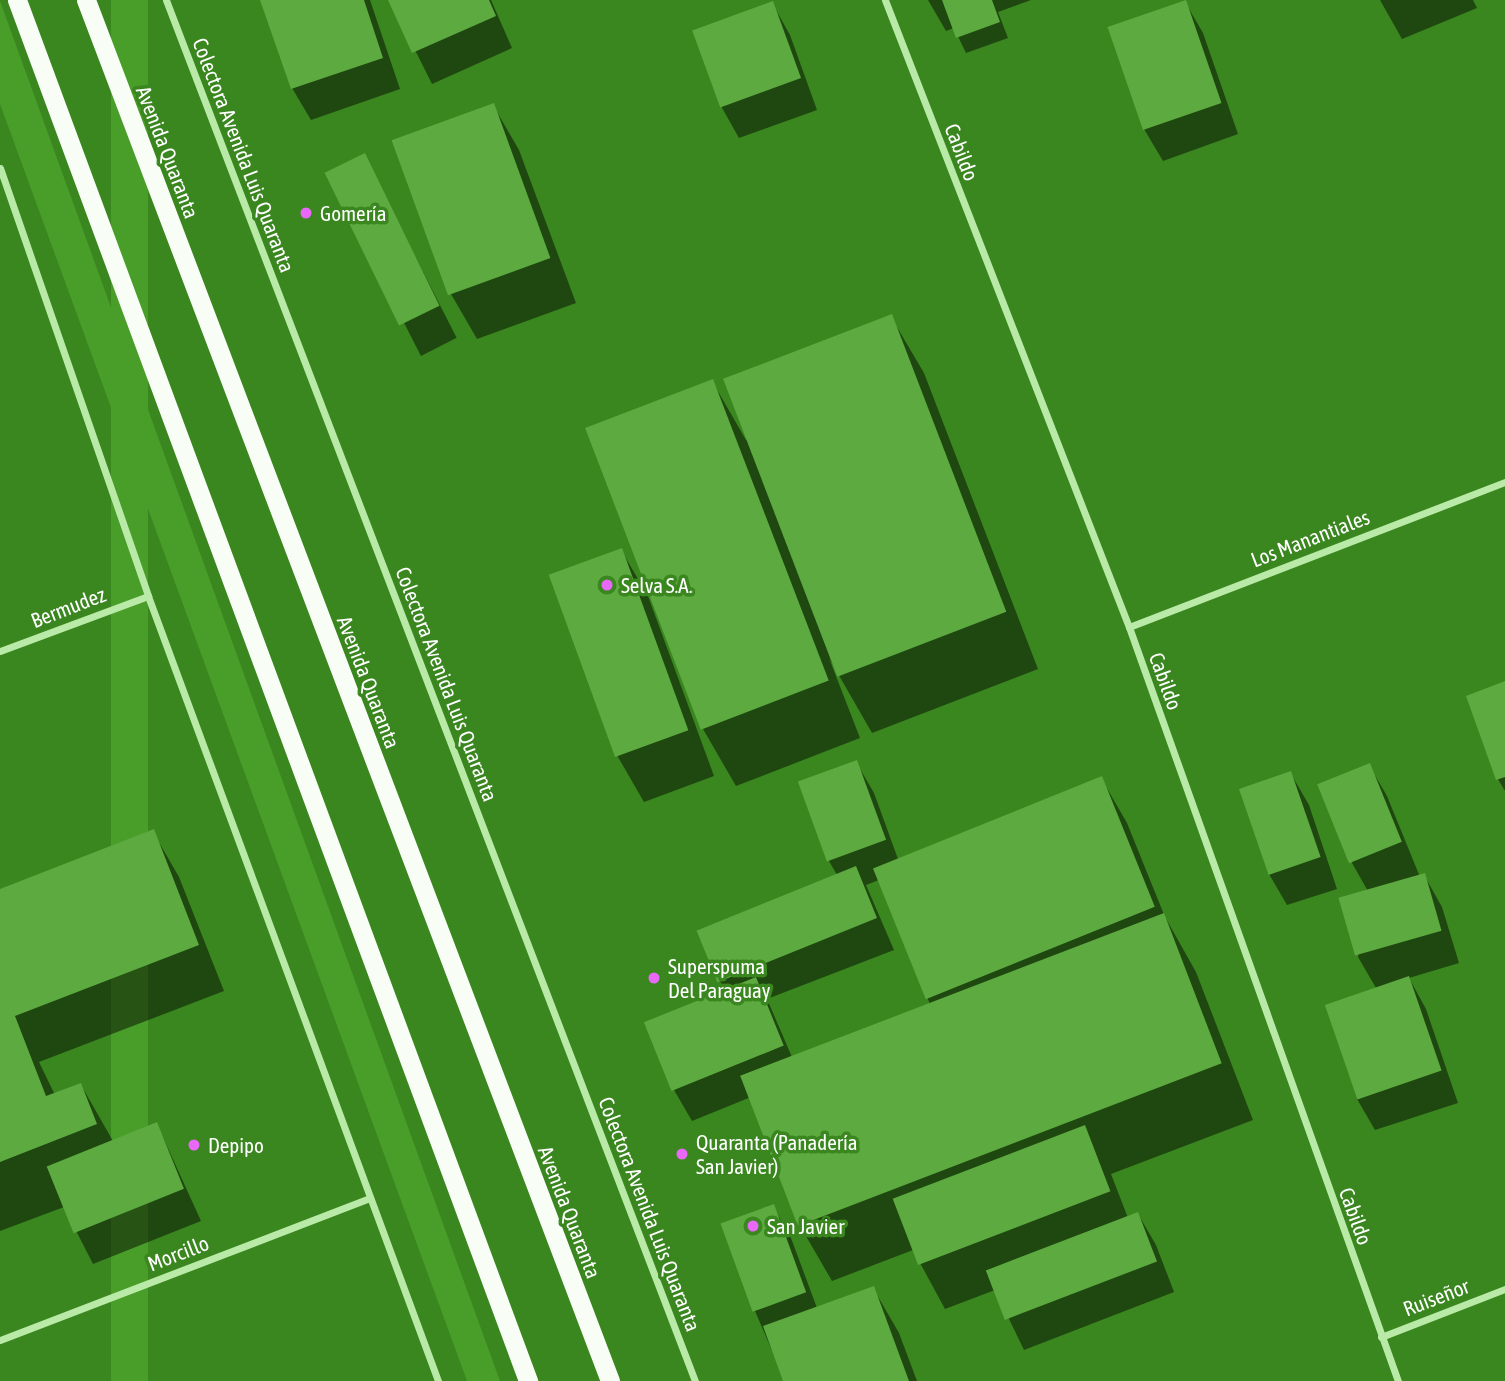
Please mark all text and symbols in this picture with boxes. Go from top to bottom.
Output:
street label: Colectora Avenida Luis Quaranta [188,34,300,276]
street label: Avenida Quaranta [131,82,205,222]
street label: Cabildo [940,120,984,184]
place label: Gomería [320,200,386,226]
marker: Gomería [298,205,314,221]
street label: Los Manantiales [1247,504,1373,572]
street label: Colectora Avenida Luis Quaranta [391,563,503,805]
place label: Selva S.A. [621,572,692,598]
marker: Selva S.A. [599,577,615,593]
street label: Bermudez [27,581,109,633]
street label: Avenida Quaranta [332,612,406,752]
street label: Cabildo [1144,649,1188,713]
place label: Superspuma Del Paraguay [668,953,771,1003]
marker: Superspuma Del Paraguay [646,970,662,986]
street label: Colectora Avenida Luis Quaranta [594,1093,706,1335]
place label: Quaranta (Panadería San Javier) [696,1129,857,1179]
place label: Depipo [208,1132,264,1158]
marker: Depipo [186,1137,202,1153]
street label: Avenida Quaranta [533,1142,607,1282]
marker: Quaranta (Panadería San Javier) [674,1146,690,1162]
street label: Cabildo [1334,1184,1378,1248]
place label: San Javier [767,1213,844,1239]
marker: San Javier [745,1218,761,1234]
street label: Morcillo [144,1230,212,1276]
street label: Ruiseñor [1399,1273,1473,1321]

